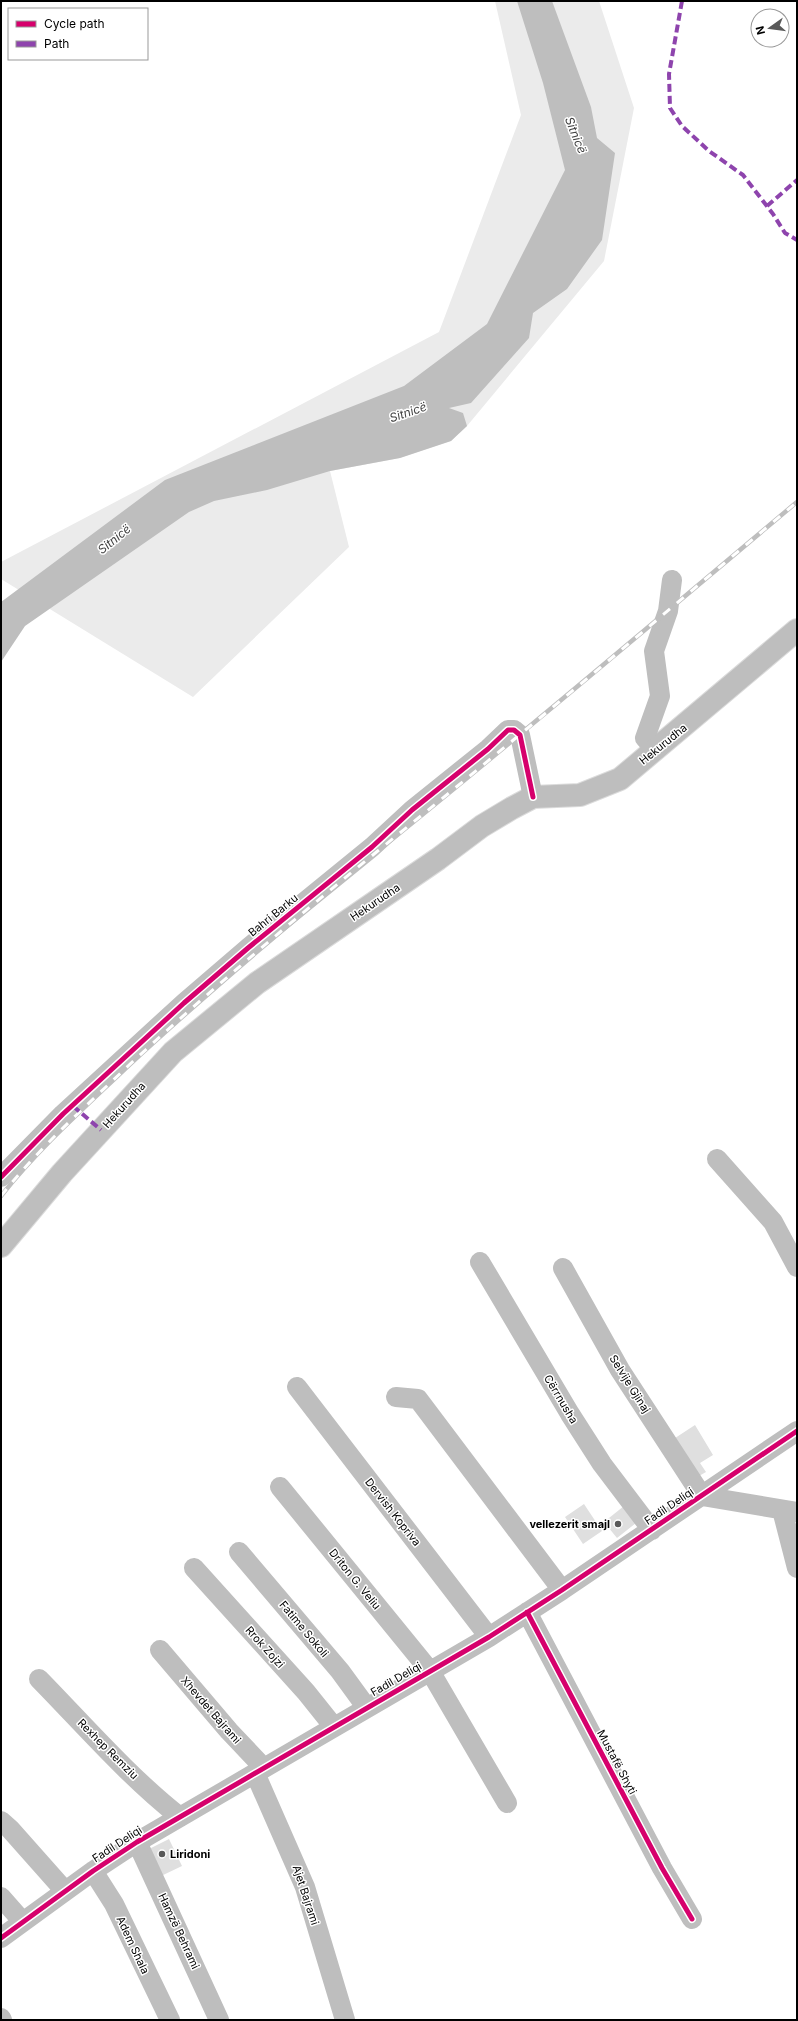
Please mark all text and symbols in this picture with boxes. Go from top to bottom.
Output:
legend [8,8,148,60]
north arrow [750,8,790,48]
text: Cycle path [44,16,105,31]
text: N [752,25,768,36]
text: Path [44,36,69,51]
water label: Sitnicë [562,114,590,156]
water label: Sitnicë [387,399,429,425]
water label: Sitnicë [94,521,134,557]
street label: Hekurudha [636,721,690,767]
street label: Hekurudha [347,880,403,924]
street label: Bahri Barku [245,891,301,939]
street label: Hekurudha [100,1079,148,1131]
street label: Selvije Gjinaj [607,1352,653,1416]
street label: Cërrnusha [541,1372,581,1426]
street label: Dervish Kopriva [362,1475,424,1549]
street label: Fadil Deliqi [642,1484,696,1528]
place label: vellezerit smajl [529,1517,610,1531]
marker: vellezerit smajl [613,1519,623,1529]
street label: Driton G. Veliu [326,1546,384,1612]
street label: Fatime Sokoli [276,1598,332,1660]
street label: Rrok Zojzi [243,1623,287,1671]
street label: Fadil Deliqi [368,1659,424,1699]
street label: Xhevdet Bajrami [178,1673,244,1747]
street label: Rexhep Remziu [75,1716,141,1782]
street label: Mustafë Shyti [594,1727,640,1797]
street label: Fadil Deliqi [89,1823,145,1865]
place label: Liridoni [170,1847,210,1861]
marker: Liridoni [157,1849,167,1859]
street label: Ajet Bajrami [290,1863,322,1927]
street label: Hamzë Behrami [155,1891,203,1971]
street label: Adem Shala [114,1914,152,1976]

